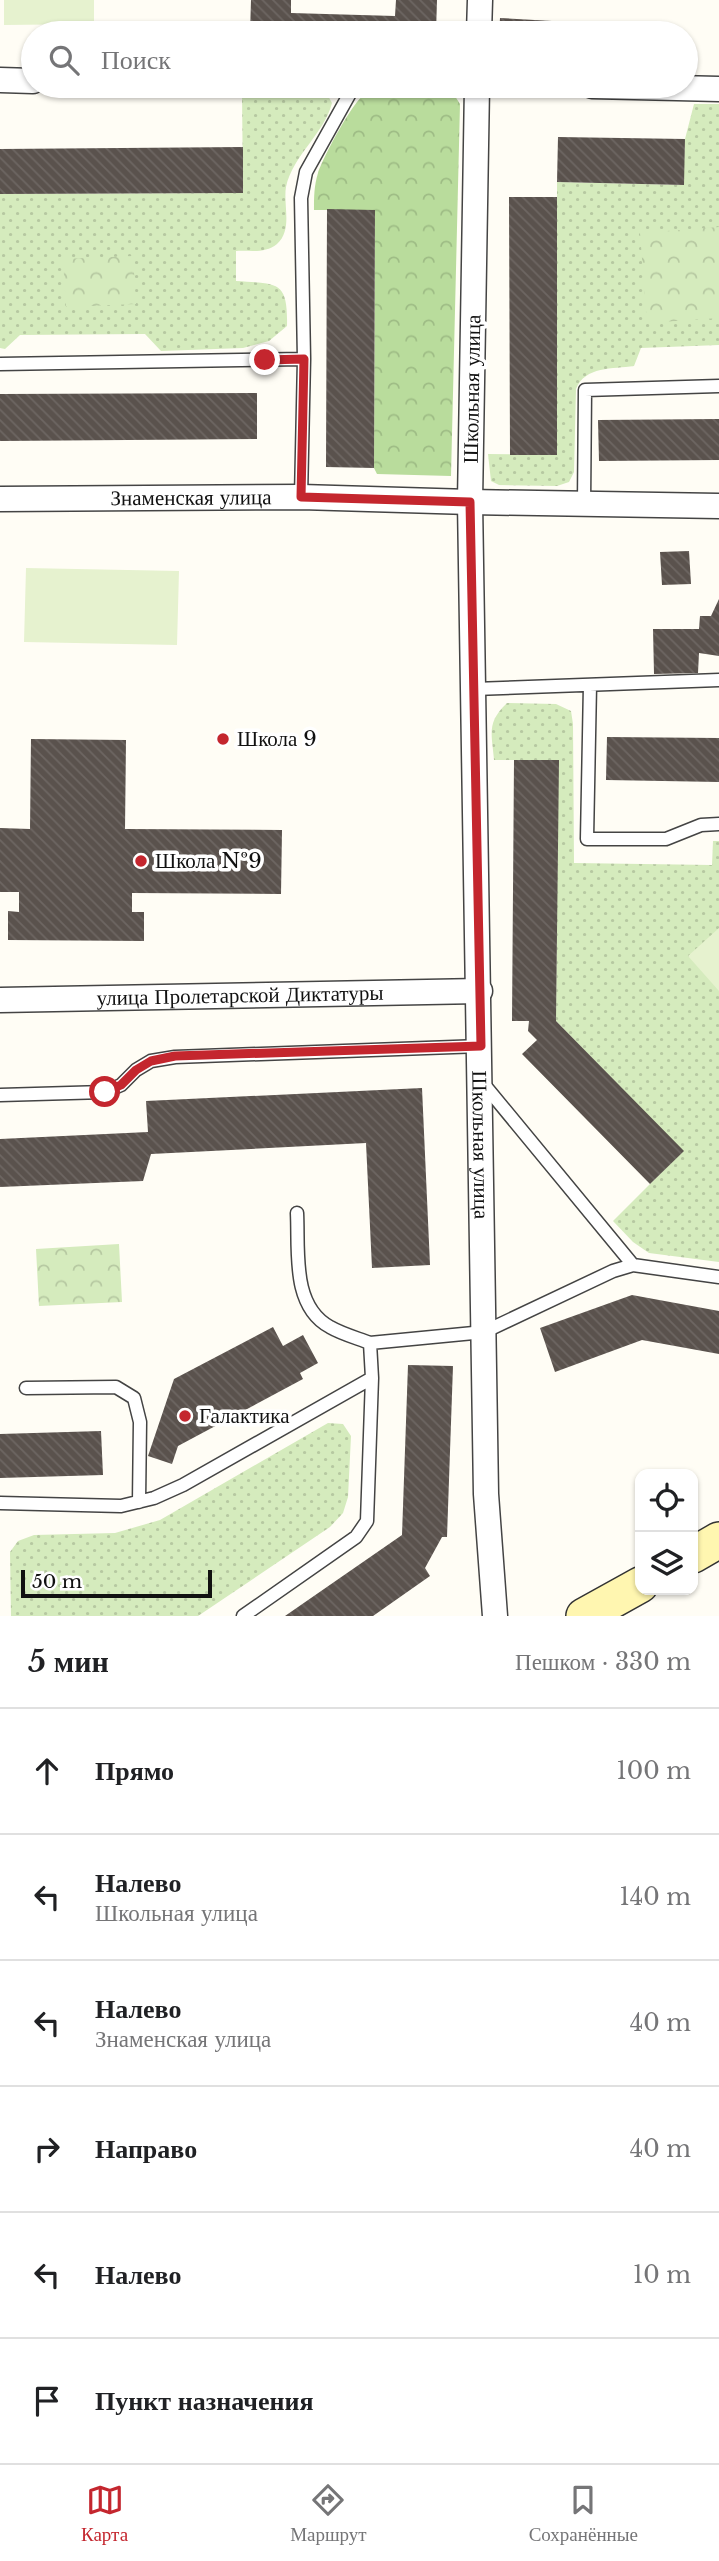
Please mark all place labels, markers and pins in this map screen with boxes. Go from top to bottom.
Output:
place label: Школа 9 [237,726,317,752]
marker: Школа 9 [215,731,231,747]
place label: Школа №9 [155,848,262,874]
marker: Школа №9 [133,853,149,869]
place label: Галактика [199,1403,290,1429]
marker: Галактика [177,1408,193,1424]

